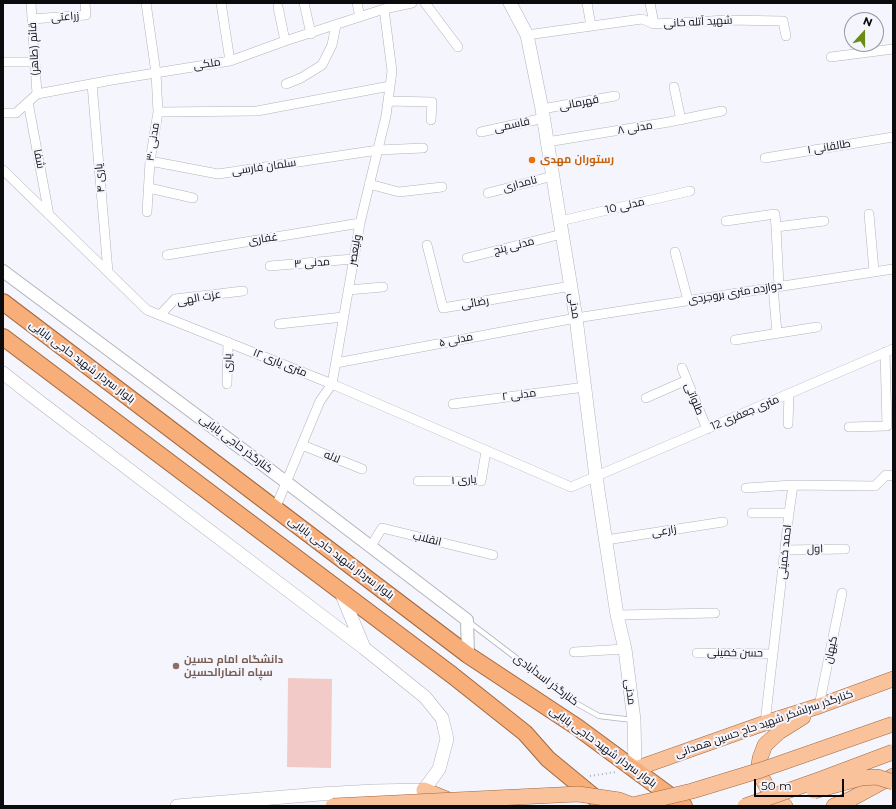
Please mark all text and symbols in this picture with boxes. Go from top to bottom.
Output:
street label: زراعتی [50,9,80,25]
north arrow [844,12,884,52]
street label: شهید آتله خانی [663,14,733,30]
text: N [861,14,875,30]
street label: قائم (طاهر) [26,22,42,76]
street label: ملکی [192,55,222,73]
street label: قهرمانی [558,93,600,113]
street label: قاسمی [493,115,531,135]
street label: مدنی ۸ [617,119,653,137]
street label: مدنی ۳۰ [144,122,162,162]
street label: طالقانی ۱ [806,137,852,157]
street label: شفا [31,148,47,170]
place label: رستوران مهدی [540,153,614,167]
marker: رستوران مهدی [527,155,537,165]
street label: سلمان فارسی [231,156,297,178]
street label: یاری ۴ [92,163,108,193]
street label: نامداری [501,173,539,195]
street label: مدنی 10 [604,195,646,217]
street label: غفاری [247,230,279,248]
street label: ولیعصر [346,233,364,267]
street label: مدنی پنج [492,235,536,257]
street label: مدنی ۳ [294,255,330,271]
street label: دوازده متری بروجردی [687,279,783,307]
street label: عزت الهی [176,288,222,308]
street label: مدنی [565,292,583,320]
street label: رضائی [460,294,490,312]
street label: بلوار سردار شهید حاجی بابایی [26,318,138,406]
street label: مدنی ۵ [438,330,474,350]
street label: ۱۲ متری یاری [251,346,309,380]
street label: یاری [221,353,235,373]
street label: طلواتی [682,381,706,417]
street label: مدنی ۲ [501,386,537,404]
street label: 12 متری جعفری [709,393,781,433]
street label: کنارگذر حاجی بابایی [197,412,275,476]
street label: لاله [322,448,342,466]
street label: یاری ۱ [451,473,477,487]
street label: بلوار سردار شهید حاجی بابایی [285,514,397,602]
street label: زارعی [651,523,677,539]
street label: احمد خمینی [776,524,794,580]
street label: انقلاب [411,529,443,549]
street label: اول [807,542,823,556]
street label: کیهان [822,635,840,665]
street label: حسن خمینی [707,646,763,660]
street label: کنارگذر اسدآبادی [511,651,581,709]
place label: دانشگاه امام حسین سپاه انصارالحسین [184,653,283,679]
marker: دانشگاه امام حسین سپاه انصارالحسین [171,661,181,671]
street label: مدنی [622,678,638,706]
street label: کنارگذر سرلشکر شهید حاج حسین همدانی [673,687,855,761]
street label: بلوار سردار شهید حاجی بابایی [547,704,659,790]
scale bar [756,771,846,797]
text: 50 m [761,778,792,793]

